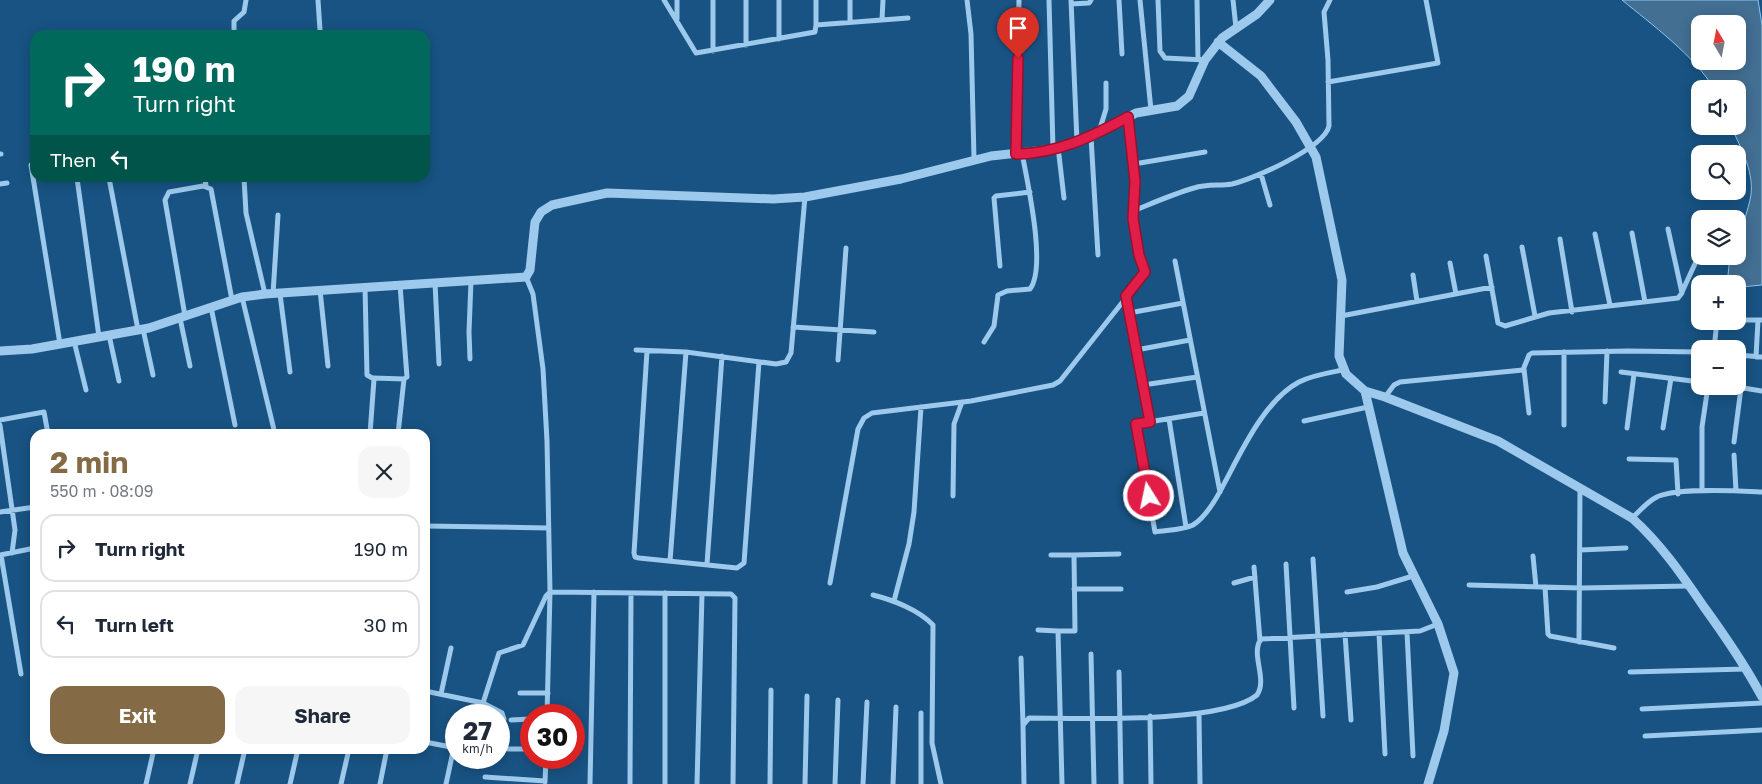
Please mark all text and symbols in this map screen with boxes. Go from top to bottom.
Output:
pin [997,7,1039,58]
icon: arrive [1004,14,1032,42]
north arrow [1691,15,1746,70]
map controls [1691,15,1746,395]
text: 190 m [133,48,235,90]
icon: right [50,50,115,115]
button: sound [1691,80,1746,135]
text: Turn right [133,90,236,117]
icon: left [106,145,134,173]
button: search [1691,145,1746,200]
text: Then [50,148,96,171]
button: layers [1691,210,1746,265]
button: + [1691,275,1746,330]
button: − [1691,340,1746,395]
text: 2 min [50,444,128,480]
button: close [358,446,410,498]
position arrow [1122,469,1174,521]
text: 550 m · 08:09 [50,481,154,501]
icon: right [52,534,80,562]
text: Turn right [95,537,185,560]
text: 190 m [354,537,408,560]
icon: left [52,610,80,638]
text: Turn left [95,613,174,636]
text: 30 m [364,613,408,636]
button: Exit [50,686,225,744]
button: Share [235,686,410,744]
speed limit sign: 30 [520,704,585,769]
text: 27 [463,715,492,746]
text: km/h [462,741,493,756]

